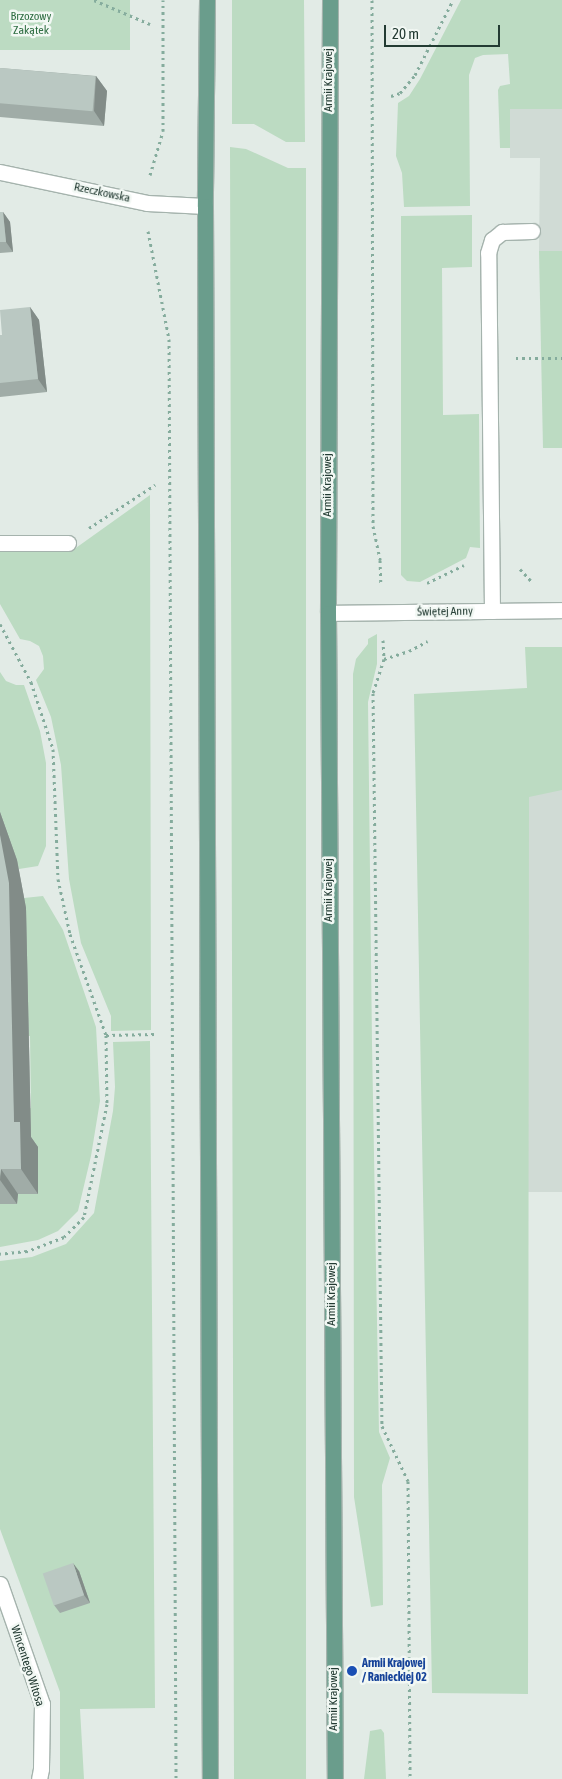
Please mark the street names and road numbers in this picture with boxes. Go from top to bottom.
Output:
street label: Armii Krajowej [322,48,336,112]
street label: Rzeczkowska [73,180,131,206]
street label: Armii Krajowej [321,453,335,517]
street label: Świętej Anny [417,604,473,620]
street label: Armii Krajowej [322,858,336,922]
street label: Armii Krajowej [325,1262,339,1326]
street label: Wincentego Witosa [7,1624,47,1708]
street label: Armii Krajowej [327,1667,341,1731]

